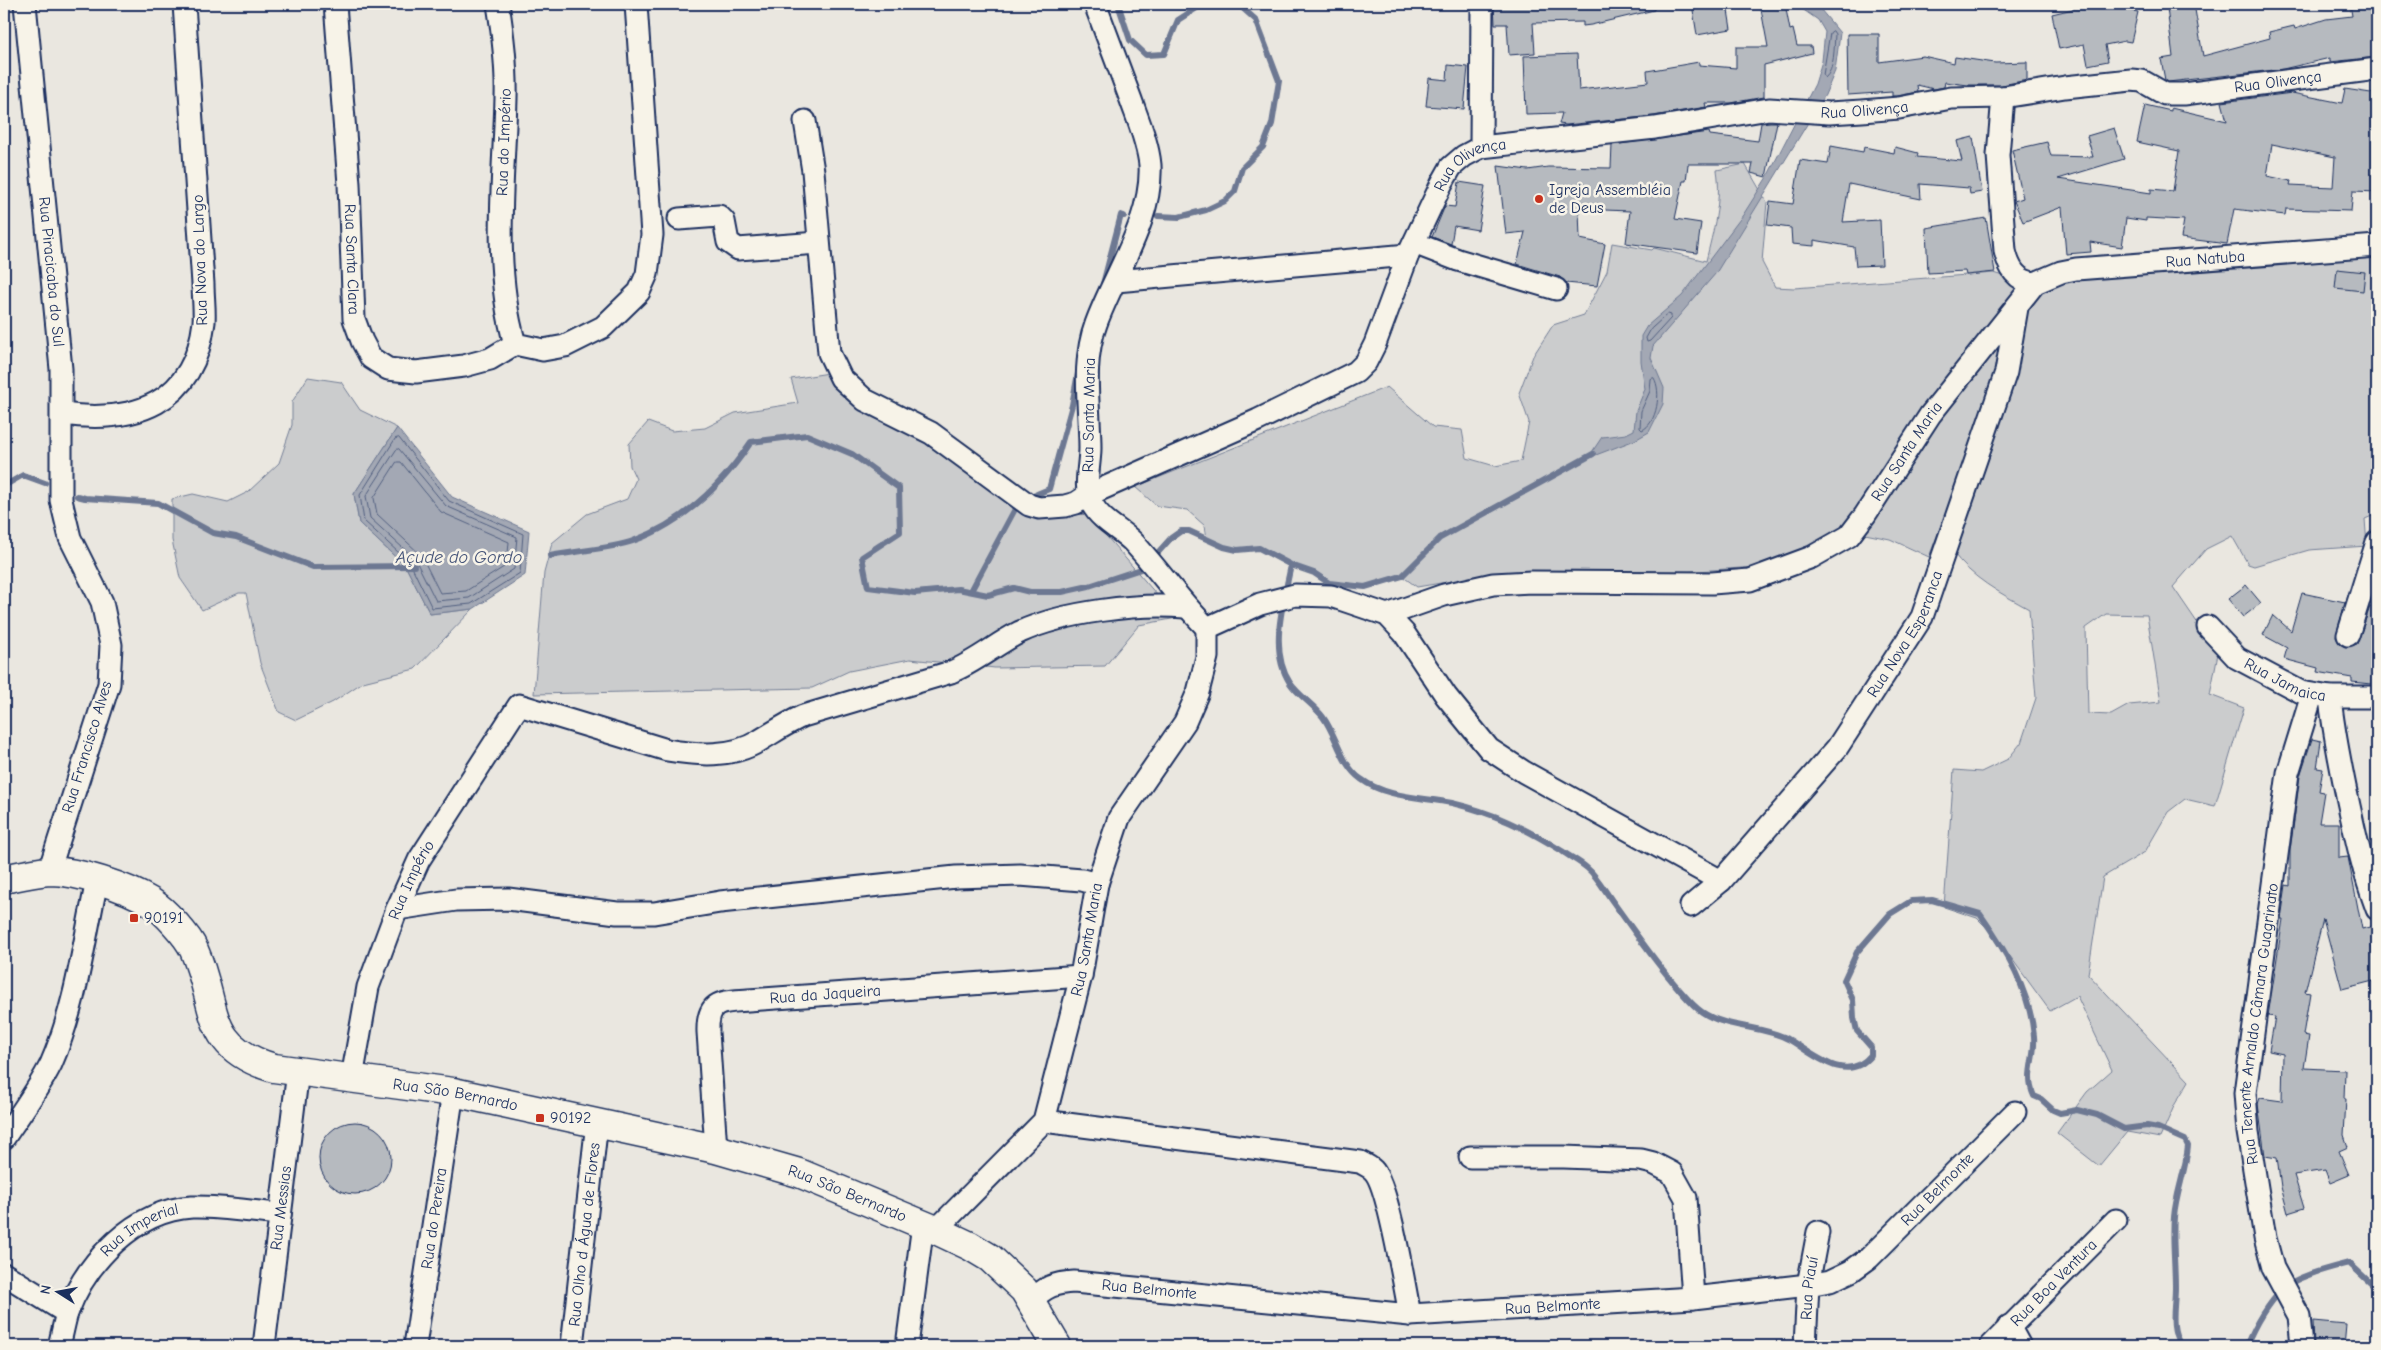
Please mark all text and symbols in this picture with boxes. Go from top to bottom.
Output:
street label: Rua Olivença [2233,67,2323,96]
street label: Rua do Império [493,88,515,196]
street label: Rua Olivença [1820,97,1910,122]
street label: Rua Olivença [1430,135,1507,194]
place label: Igreja Assembléia de Deus [1549,181,1671,217]
marker: Igreja Assembléia de Deus [1533,193,1545,205]
street label: Rua Nova do Largo [189,194,211,326]
street label: Rua Piracicaba do Sul [35,196,68,348]
street label: Rua Santa Clara [341,204,363,315]
street label: Rua Natuba [2165,247,2246,271]
street label: Rua Santa Maria [1079,357,1099,473]
street label: Rua Santa Maria [1868,398,1946,504]
water label: Açude do Gordo [395,547,522,568]
street label: Rua Nova Esperanca [1863,568,1946,701]
street label: Rua Jamaica [2241,655,2327,705]
street label: Rua Francisco Alves [58,679,116,815]
street label: Rua Império [385,837,438,922]
street label: Rua Santa Maria [1067,881,1106,998]
street label: Rua Tenente Arnaldo Câmara Guagrinato [2236,882,2282,1166]
place label: 90191 [144,909,183,927]
marker: 90191 [128,912,140,924]
street label: Rua da Jaqueira [769,981,882,1007]
street label: Rua São Bernardo [392,1075,519,1115]
place label: 90192 [550,1109,591,1127]
marker: 90192 [534,1112,546,1124]
street label: Rua Olho d Água de Flores [565,1141,604,1328]
street label: Rua Belmonte [1897,1149,1978,1230]
street label: Rua São Bernardo [786,1161,909,1226]
street label: Rua Messias [267,1165,295,1251]
street label: Rua do Pereira [418,1167,451,1270]
street label: Rua Imperial [97,1200,180,1260]
street label: Rua Boa Ventura [2007,1236,2101,1330]
street label: Rua Piauí [1797,1255,1822,1321]
north arrow [32,1268,82,1318]
street label: Rua Belmonte [1101,1276,1198,1303]
text: N [37,1284,55,1296]
street label: Rua Belmonte [1504,1295,1601,1318]

